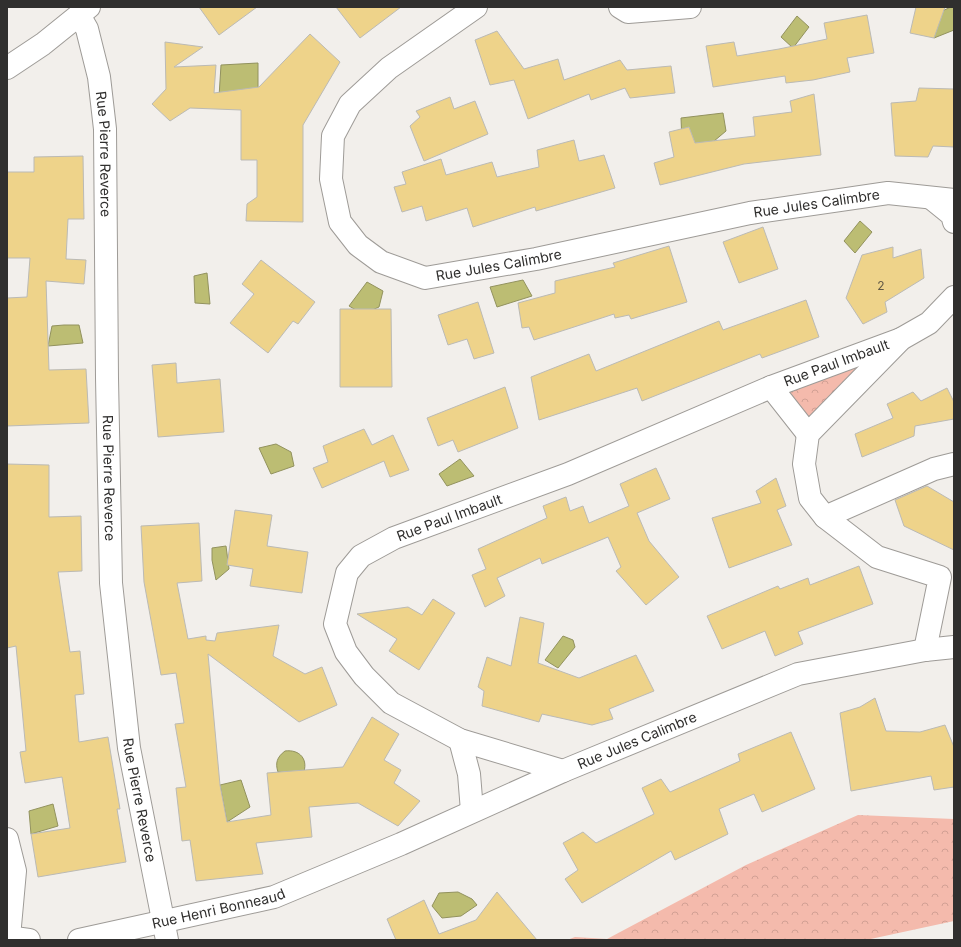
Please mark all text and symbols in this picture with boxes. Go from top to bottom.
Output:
street label: Rue Pierre Reverce [93,90,115,217]
street label: Rue Jules Calimbre [752,185,881,220]
street label: Rue Jules Calimbre [434,245,563,284]
house number: 2 [877,278,885,293]
street label: Rue Paul Imbault [781,335,892,390]
street label: Rue Pierre Reverce [100,415,119,541]
street label: Rue Paul Imbault [394,490,504,544]
street label: Rue Jules Calimbre [575,708,699,772]
street label: Rue Pierre Reverce [120,737,160,864]
street label: Rue Henri Bonneaud [150,884,288,932]

